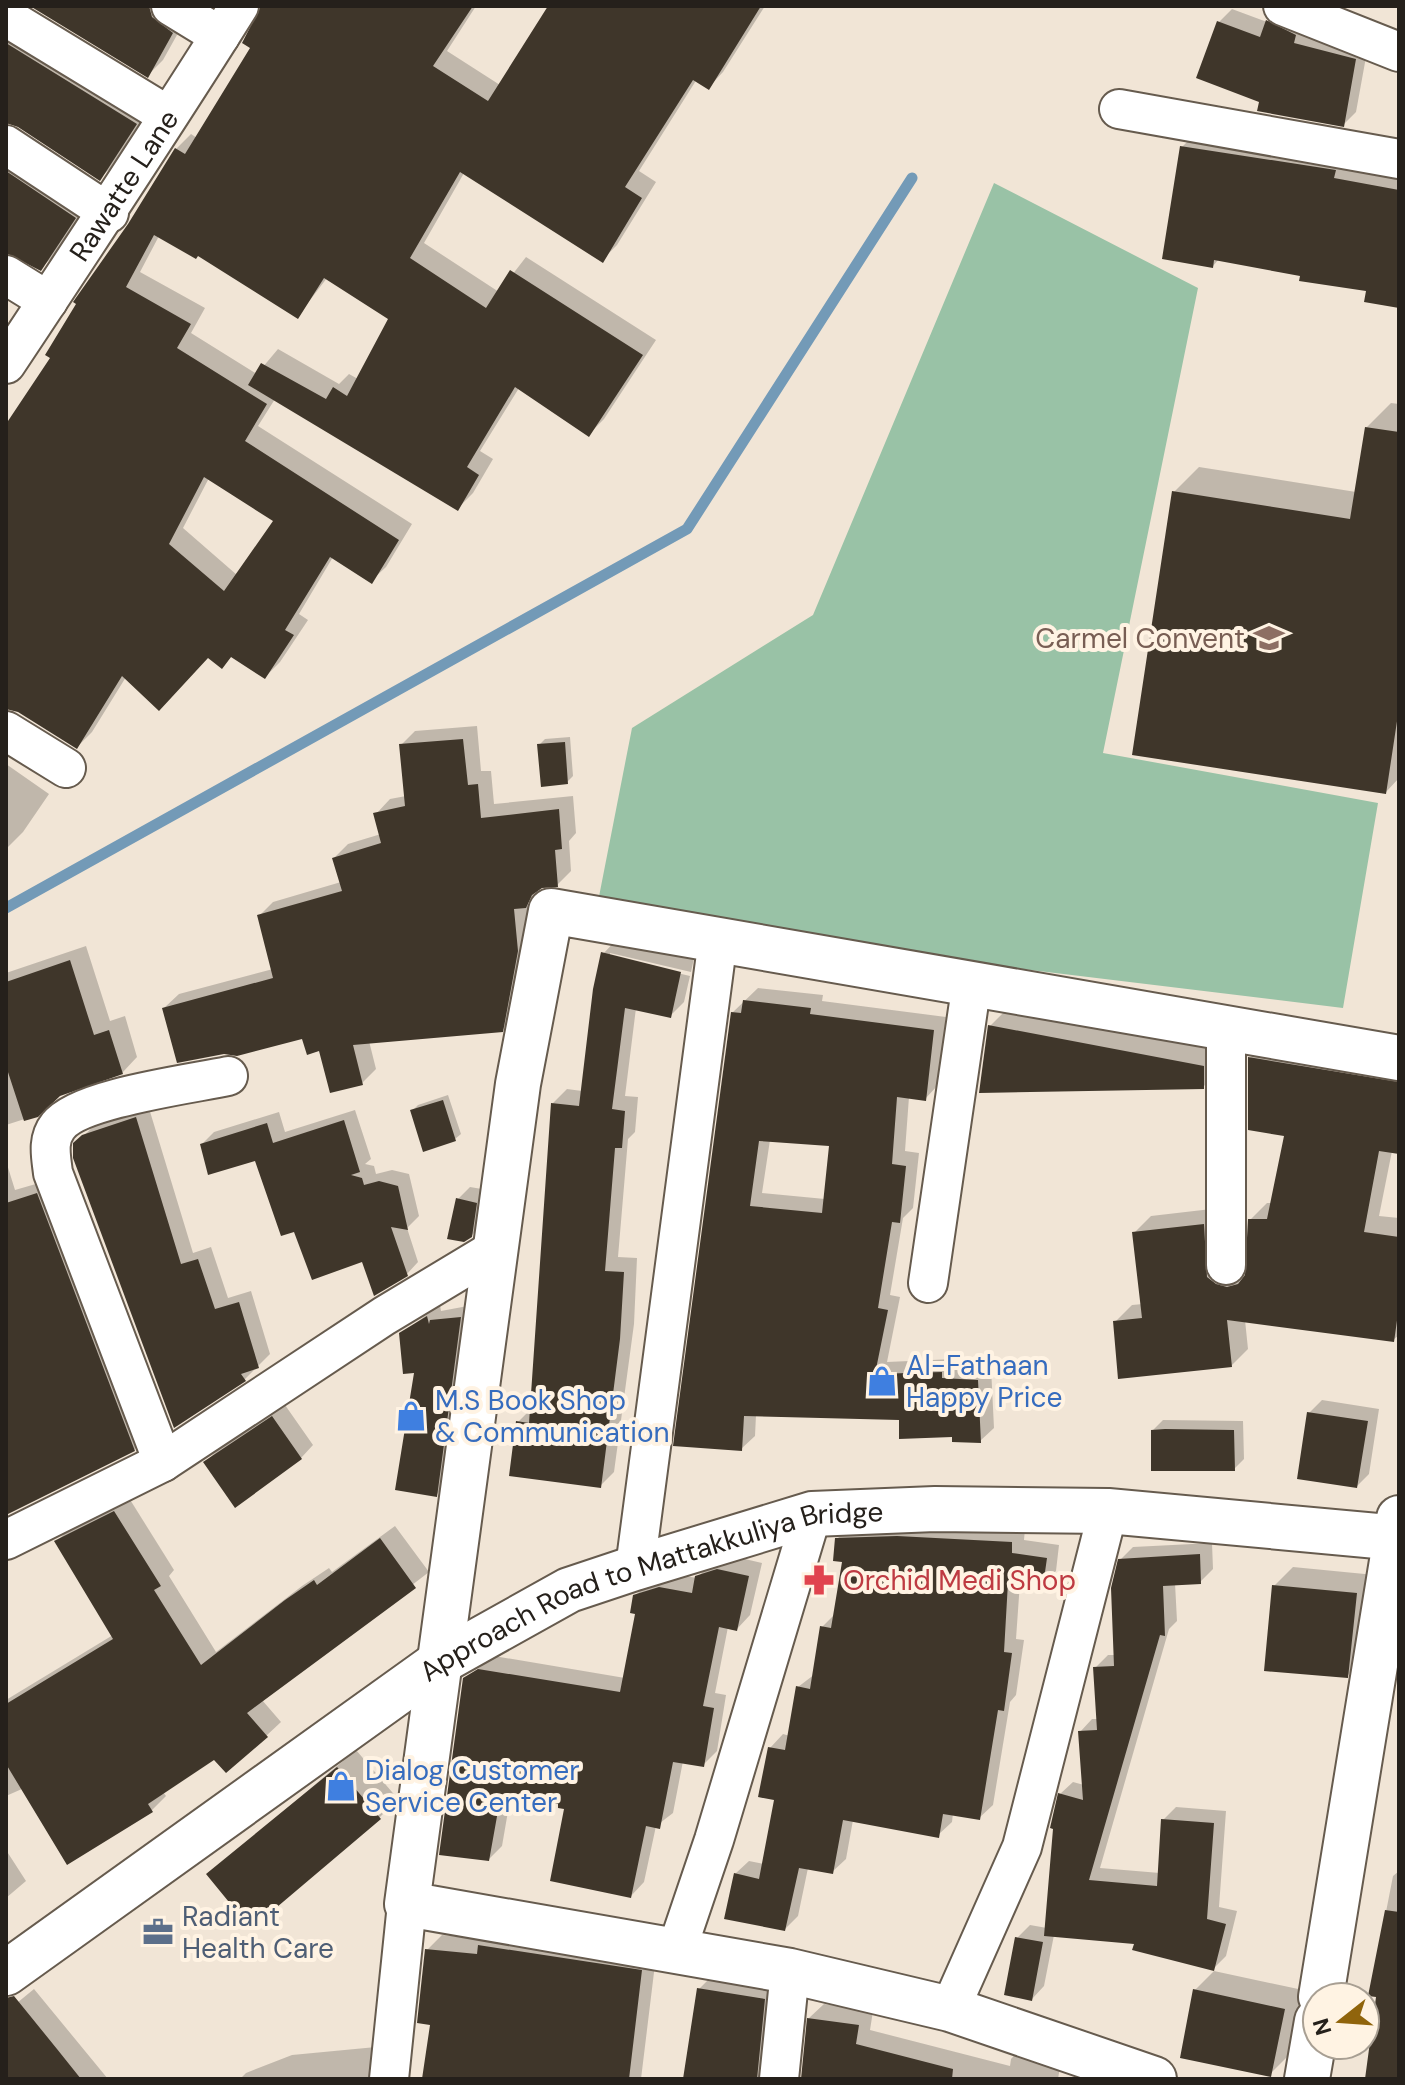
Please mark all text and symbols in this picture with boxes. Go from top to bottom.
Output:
street label: Rawatte Lane [61,103,187,268]
place label: Carmel Convent [1035,620,1245,657]
school or university icon: Carmel Convent [1252,621,1286,655]
place label: Al-Fathaan Happy Price [906,1347,1063,1416]
shop icon: Al-Fathaan Happy Price [865,1364,899,1398]
place label: M.S Book Shop & Communication [435,1382,670,1451]
shop icon: M.S Book Shop & Communication [394,1399,428,1433]
street label: Approach Road to Mattakkuliya Bridge [412,1493,884,1690]
place label: Orchid Medi Shop [843,1562,1076,1599]
pharmacy icon: Orchid Medi Shop [802,1563,836,1597]
place label: Dialog Customer Service Center [365,1752,580,1821]
shop icon: Dialog Customer Service Center [324,1769,358,1803]
place label: Radiant Health Care [182,1898,334,1967]
office icon: Radiant Health Care [141,1915,175,1949]
north arrow [1301,1981,1381,2061]
text: N [1306,2015,1339,2039]

